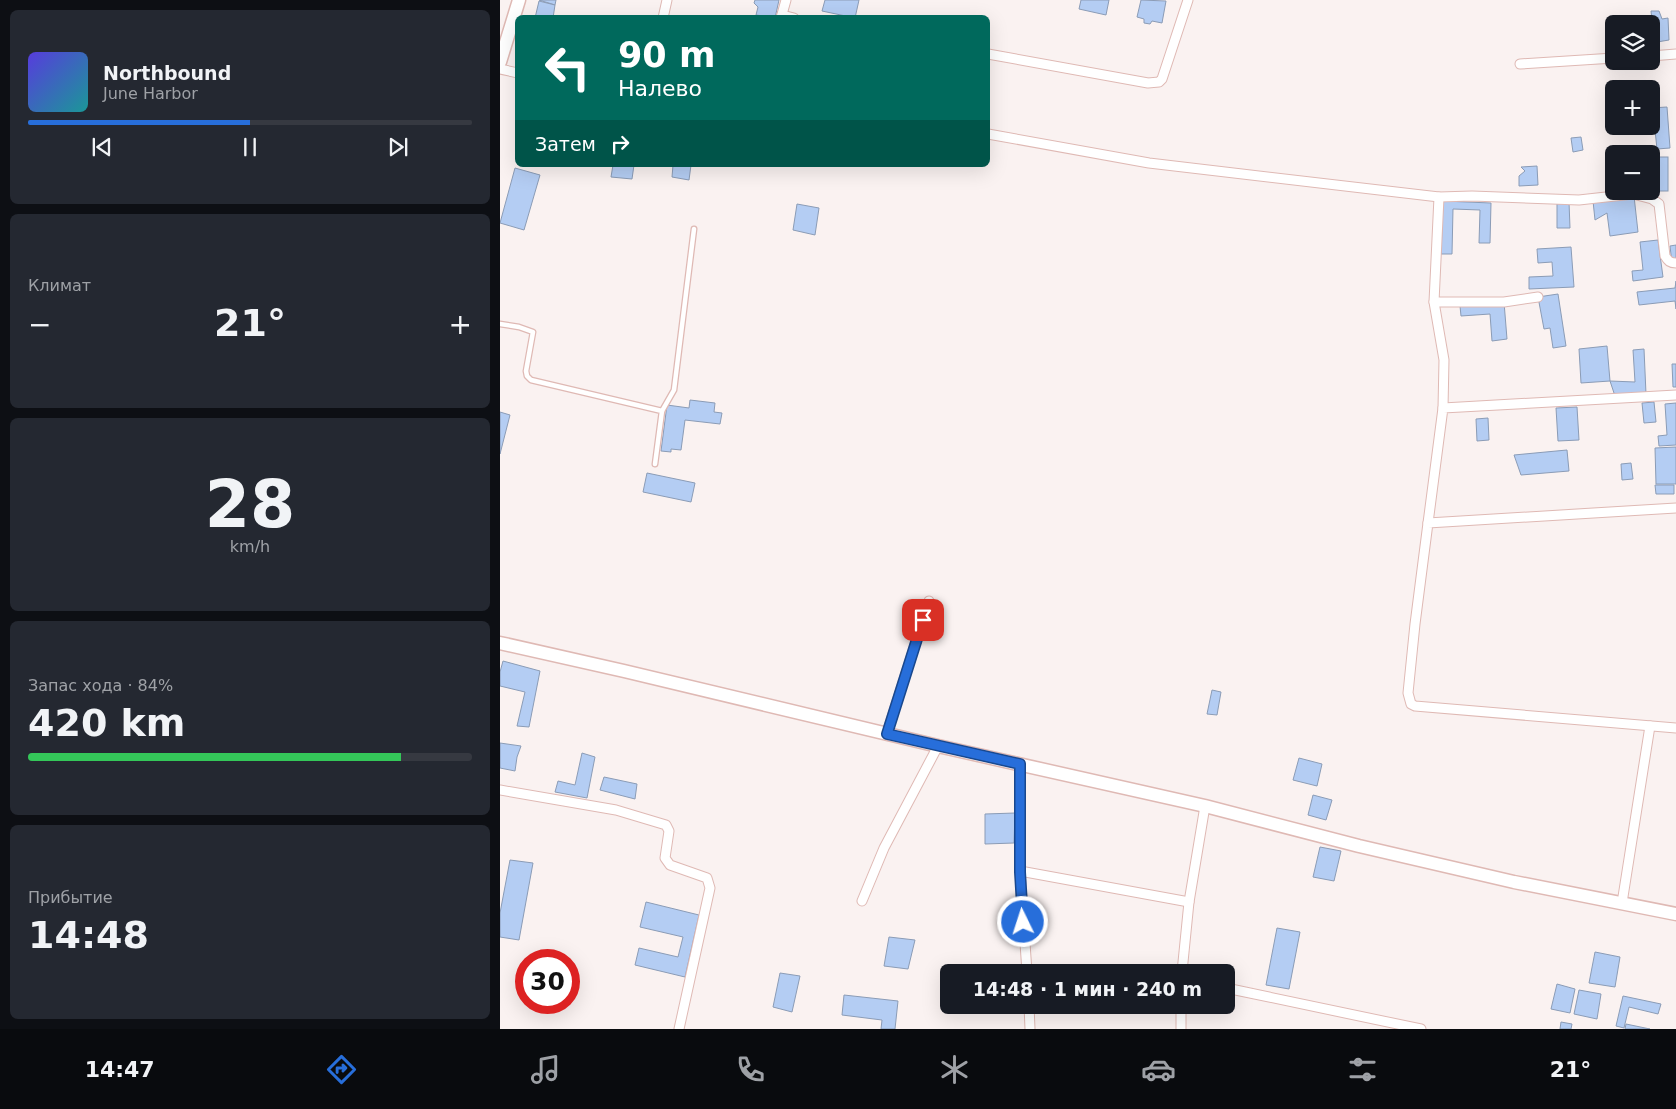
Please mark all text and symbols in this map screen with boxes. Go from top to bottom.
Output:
map controls [1605,15,1660,200]
button: layers [1605,15,1660,70]
icon: left [535,35,600,100]
text: 90 m [618,35,715,75]
text: Northbound [103,62,231,84]
text: Налево [618,76,702,101]
button: + [1605,80,1660,135]
text: June Harbor [103,84,198,103]
icon: right [606,130,634,158]
icon: previous [88,133,116,161]
icon: pause [236,133,264,161]
icon: next [384,133,412,161]
text: Затем [535,133,596,155]
button: − [1605,145,1660,200]
text: Климат [28,276,91,295]
text: 21° [214,301,286,345]
text: − [28,308,51,341]
text: + [449,308,472,341]
text: 28 [205,467,295,542]
text: km/h [230,537,270,556]
pin [902,599,944,641]
icon: arrive [909,606,937,634]
text: Запас хода · 84% [28,676,173,695]
text: 420 km [28,701,185,745]
text: Прибытие [28,888,113,907]
position arrow [996,895,1048,947]
text: 14:48 [28,913,149,957]
speed limit sign: 30 [515,949,580,1014]
text: 14:48 · 1 мин · 240 m [973,978,1202,1000]
icon: directions [324,1052,359,1087]
icon: music [528,1052,563,1087]
icon: phone [733,1052,768,1087]
icon: climate [937,1052,972,1087]
icon: car [1141,1052,1176,1087]
icon: filters [1345,1052,1380,1087]
text: 14:47 [85,1057,155,1082]
text: 21° [1550,1057,1591,1082]

